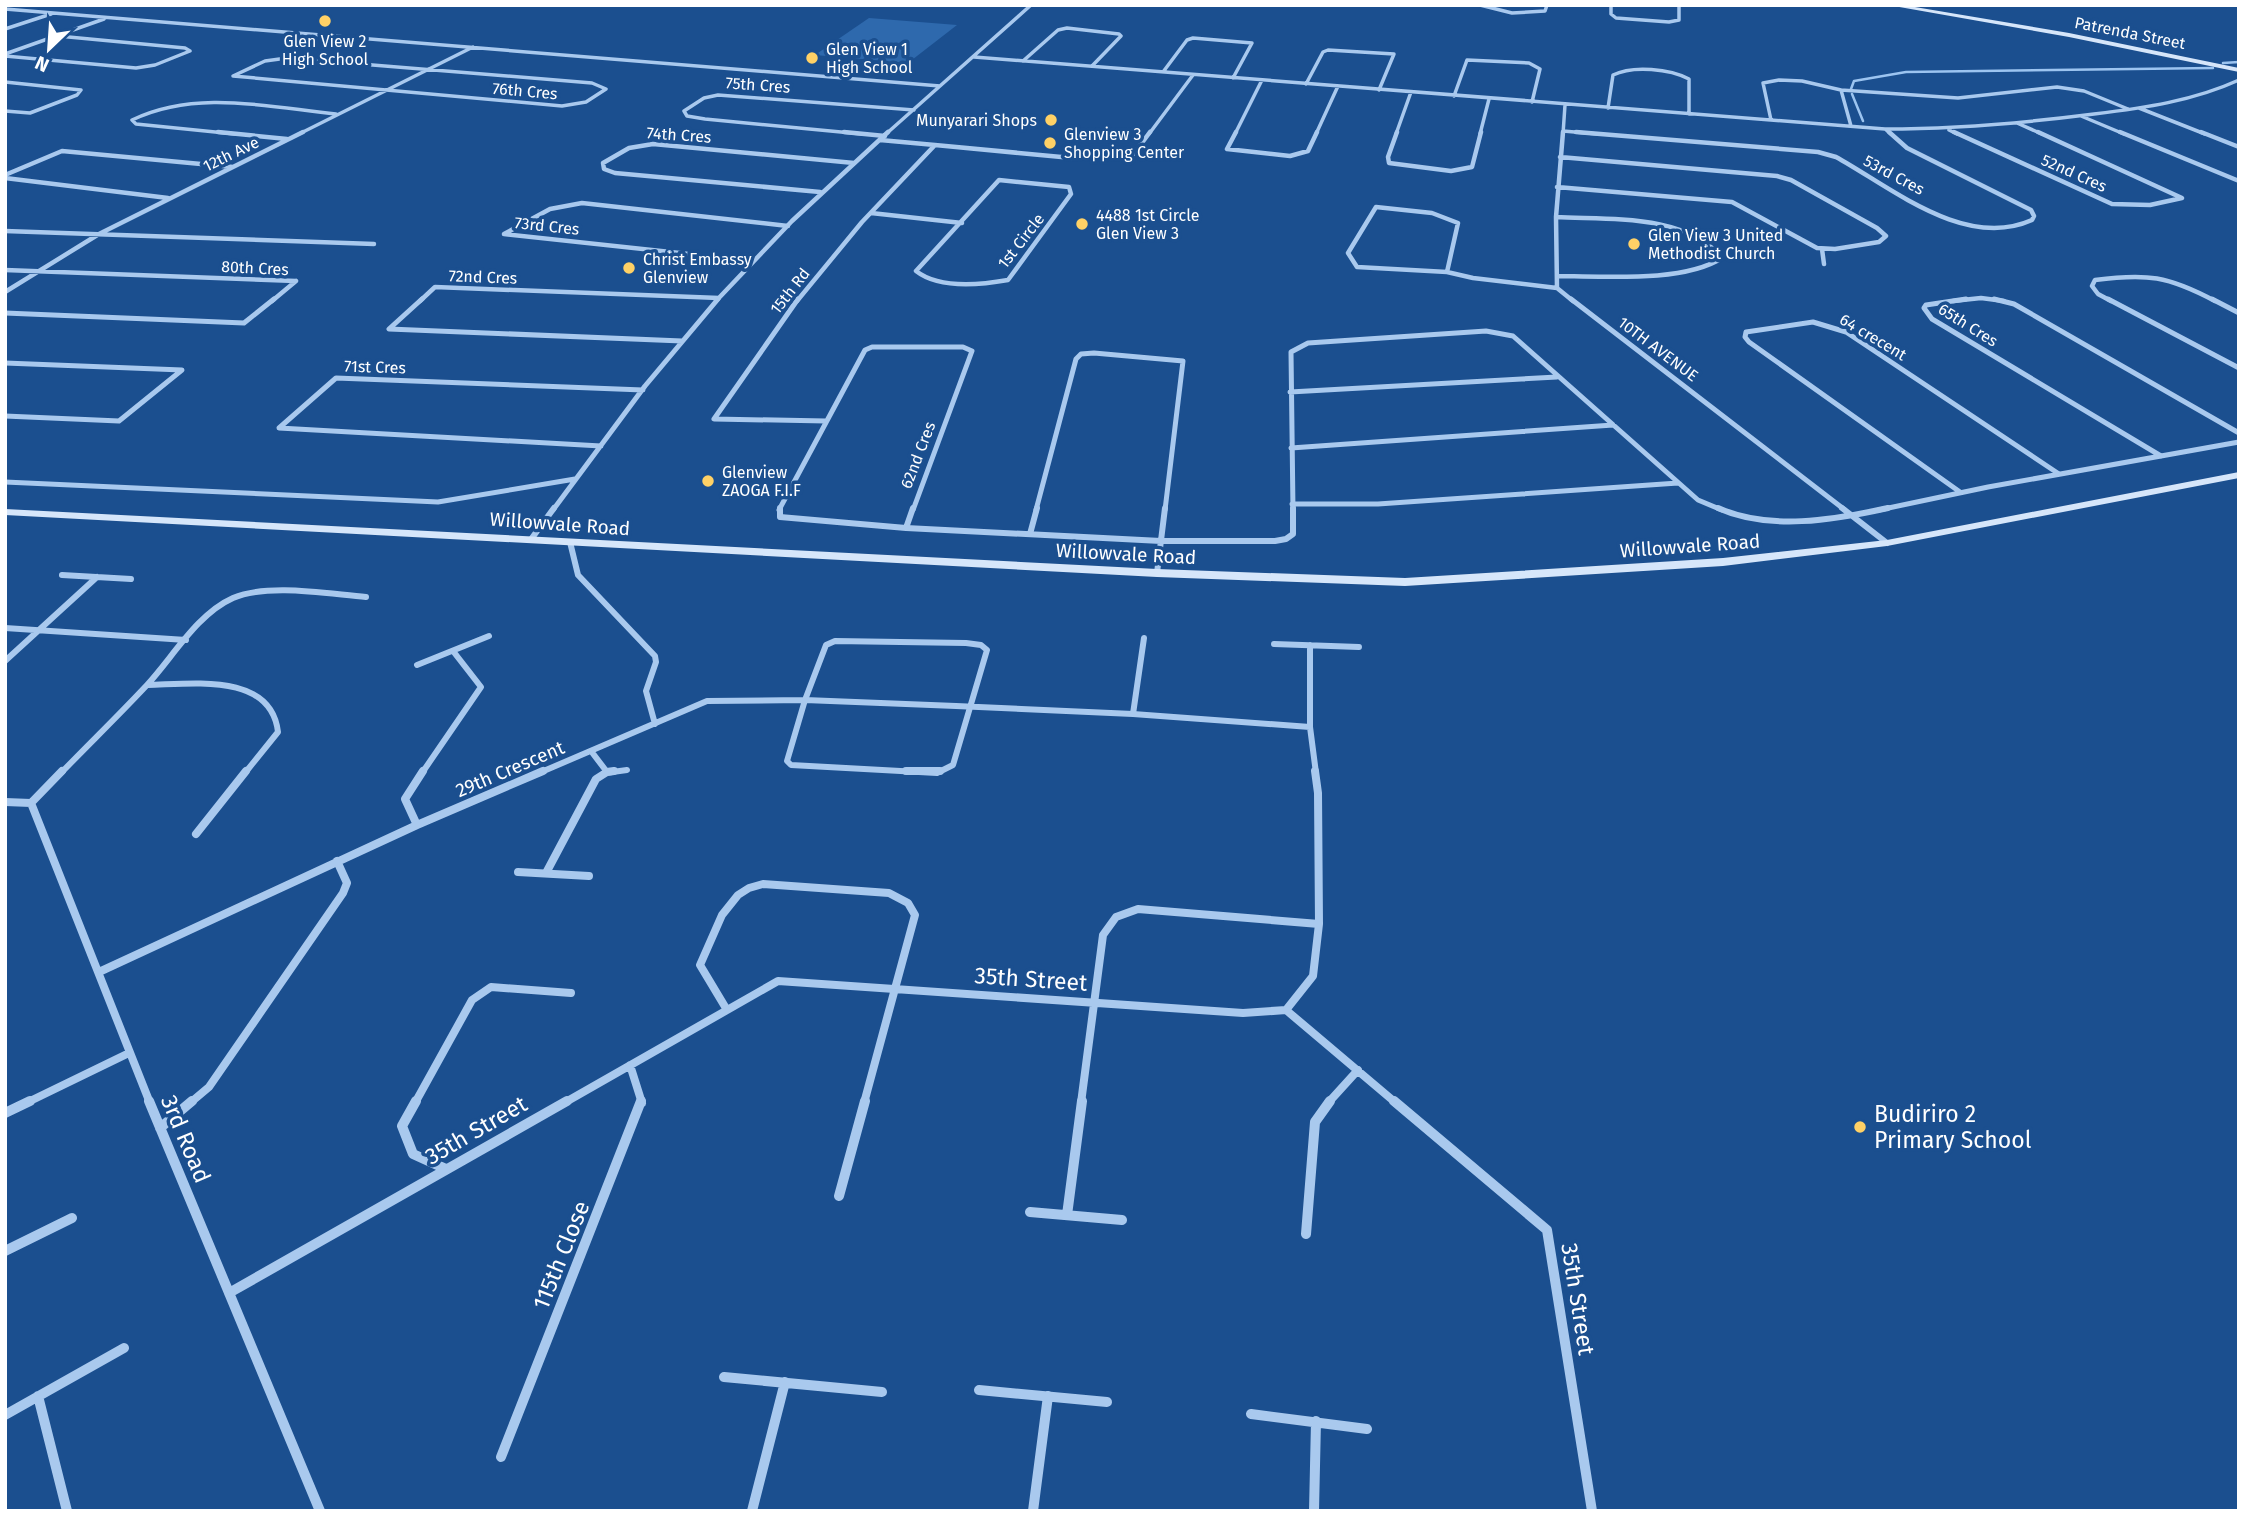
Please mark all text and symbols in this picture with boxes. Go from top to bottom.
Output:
marker: Glen View 2 High School [317,13,333,29]
street label: Patrenda Street [2073,13,2187,53]
north arrow [14,14,84,84]
place label: Glen View 2 High School [282,32,369,69]
place label: Glen View 1 High School [826,40,913,77]
marker: Glen View 1 High School [804,50,820,66]
text: N [31,51,53,77]
street label: 75th Cres [725,73,791,97]
street label: 76th Cres [492,79,558,103]
place label: Munyarari Shops [916,111,1037,130]
marker: Munyarari Shops [1043,112,1059,128]
street label: 74th Cres [646,123,712,147]
place label: Glenview 3 Shopping Center [1064,125,1185,162]
street label: 12th Ave [200,132,262,176]
marker: Glenview 3 Shopping Center [1042,135,1058,151]
street label: 52nd Cres [2038,150,2110,196]
street label: 53rd Cres [1860,151,1928,199]
place label: 4488 1st Circle Glen View 3 [1096,206,1199,243]
street label: 1st Circle [994,210,1048,272]
street label: 73rd Cres [514,213,580,239]
marker: 4488 1st Circle Glen View 3 [1074,216,1090,232]
place label: Glen View 3 United Methodist Church [1648,226,1783,263]
marker: Glen View 3 United Methodist Church [1626,236,1642,252]
place label: Christ Embassy Glenview [643,250,752,287]
street label: 80th Cres [221,257,289,279]
marker: Christ Embassy Glenview [621,260,637,276]
street label: 15th Rd [766,264,814,318]
street label: 72nd Cres [448,266,518,288]
street label: 65th Cres [1935,299,2001,351]
street label: 64 crecent [1836,310,1910,364]
street label: 10TH AVENUE [1614,313,1702,385]
street label: 71st Cres [344,356,406,378]
street label: 62nd Cres [897,419,939,491]
place label: Glenview ZAOGA F.I.F [722,463,801,500]
marker: Glenview ZAOGA F.I.F [700,473,716,489]
street label: Willowvale Road [489,508,631,540]
street label: Willowvale Road [1619,530,1761,562]
street label: Willowvale Road [1055,539,1197,569]
street label: 29th Crescent [452,736,568,802]
street label: 35th Street [974,961,1089,997]
street label: 35th Street [420,1089,533,1170]
street label: 3rd Road [155,1091,217,1187]
place label: Budiriro 2 Primary School [1874,1100,2032,1154]
marker: Budiriro 2 Primary School [1852,1119,1868,1135]
street label: 115th Close [527,1197,595,1313]
street label: 35th Street [1555,1241,1601,1358]

